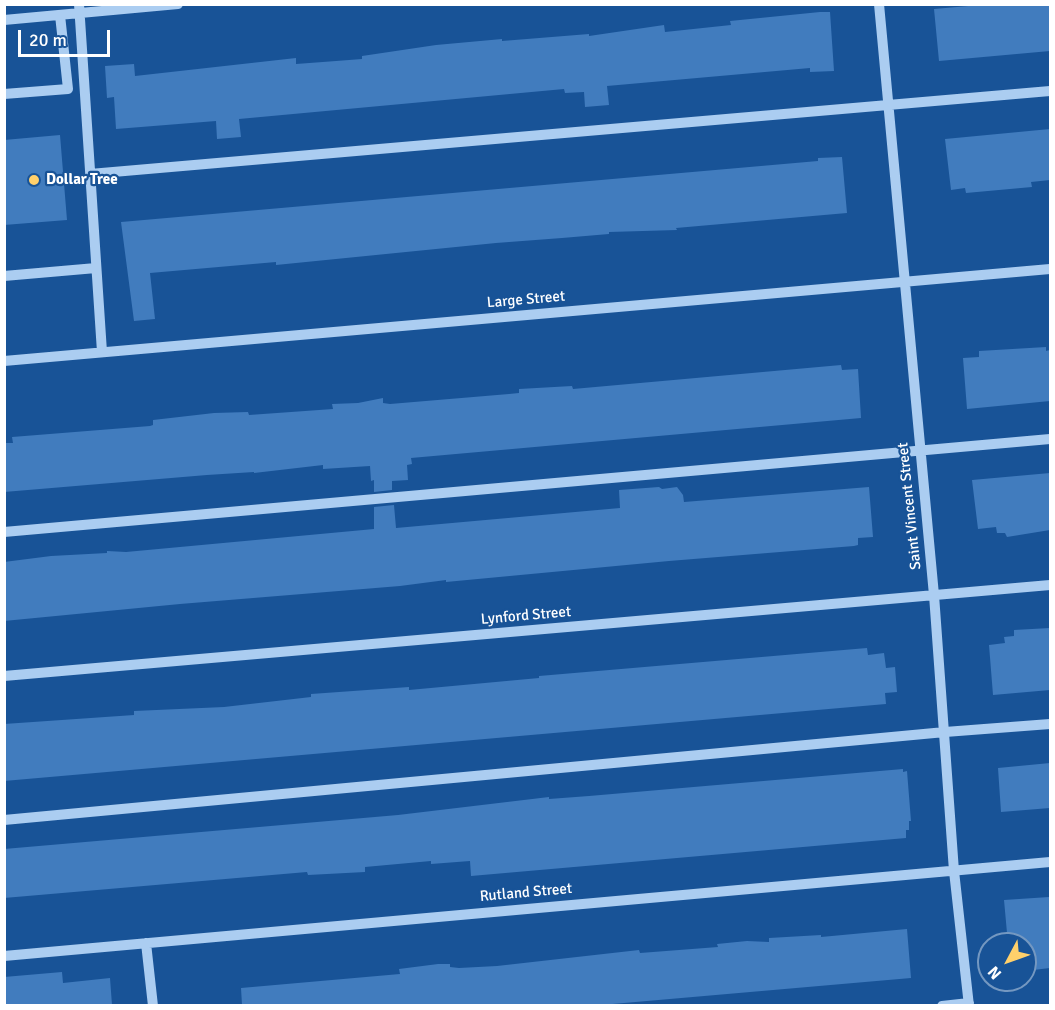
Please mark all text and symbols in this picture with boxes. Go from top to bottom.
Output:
scale bar [21,18,112,56]
text: 20 m [29,29,67,51]
place label: Dollar Tree [46,171,118,189]
marker: Dollar Tree [27,173,41,187]
street label: Large Street [486,288,566,312]
street label: Saint Vincent Street [894,441,926,571]
street label: Lynford Street [480,603,572,629]
street label: Rutland Street [479,880,573,906]
north arrow [977,932,1037,992]
text: N [984,962,1006,983]

